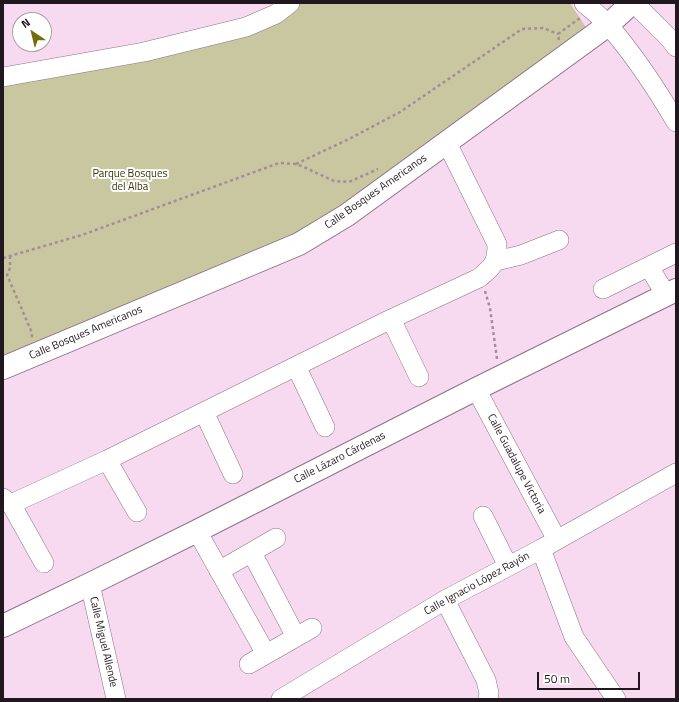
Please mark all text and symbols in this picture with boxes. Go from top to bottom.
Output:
north arrow [12,12,52,52]
text: N [18,14,33,32]
street label: Calle Bosques Americanos [322,152,430,232]
park label: Parque Bosques del Alba [92,167,168,193]
street label: Calle Bosques Americanos [27,303,145,363]
street label: Calle Guadalupe Victoria [484,412,548,516]
street label: Calle Lázaro Cárdenas [292,429,388,487]
street label: Calle Ignacio López Rayón [422,549,532,619]
street label: Calle Miguel Allende [86,595,120,689]
scale bar [539,664,642,690]
text: 50 m [544,669,570,688]

